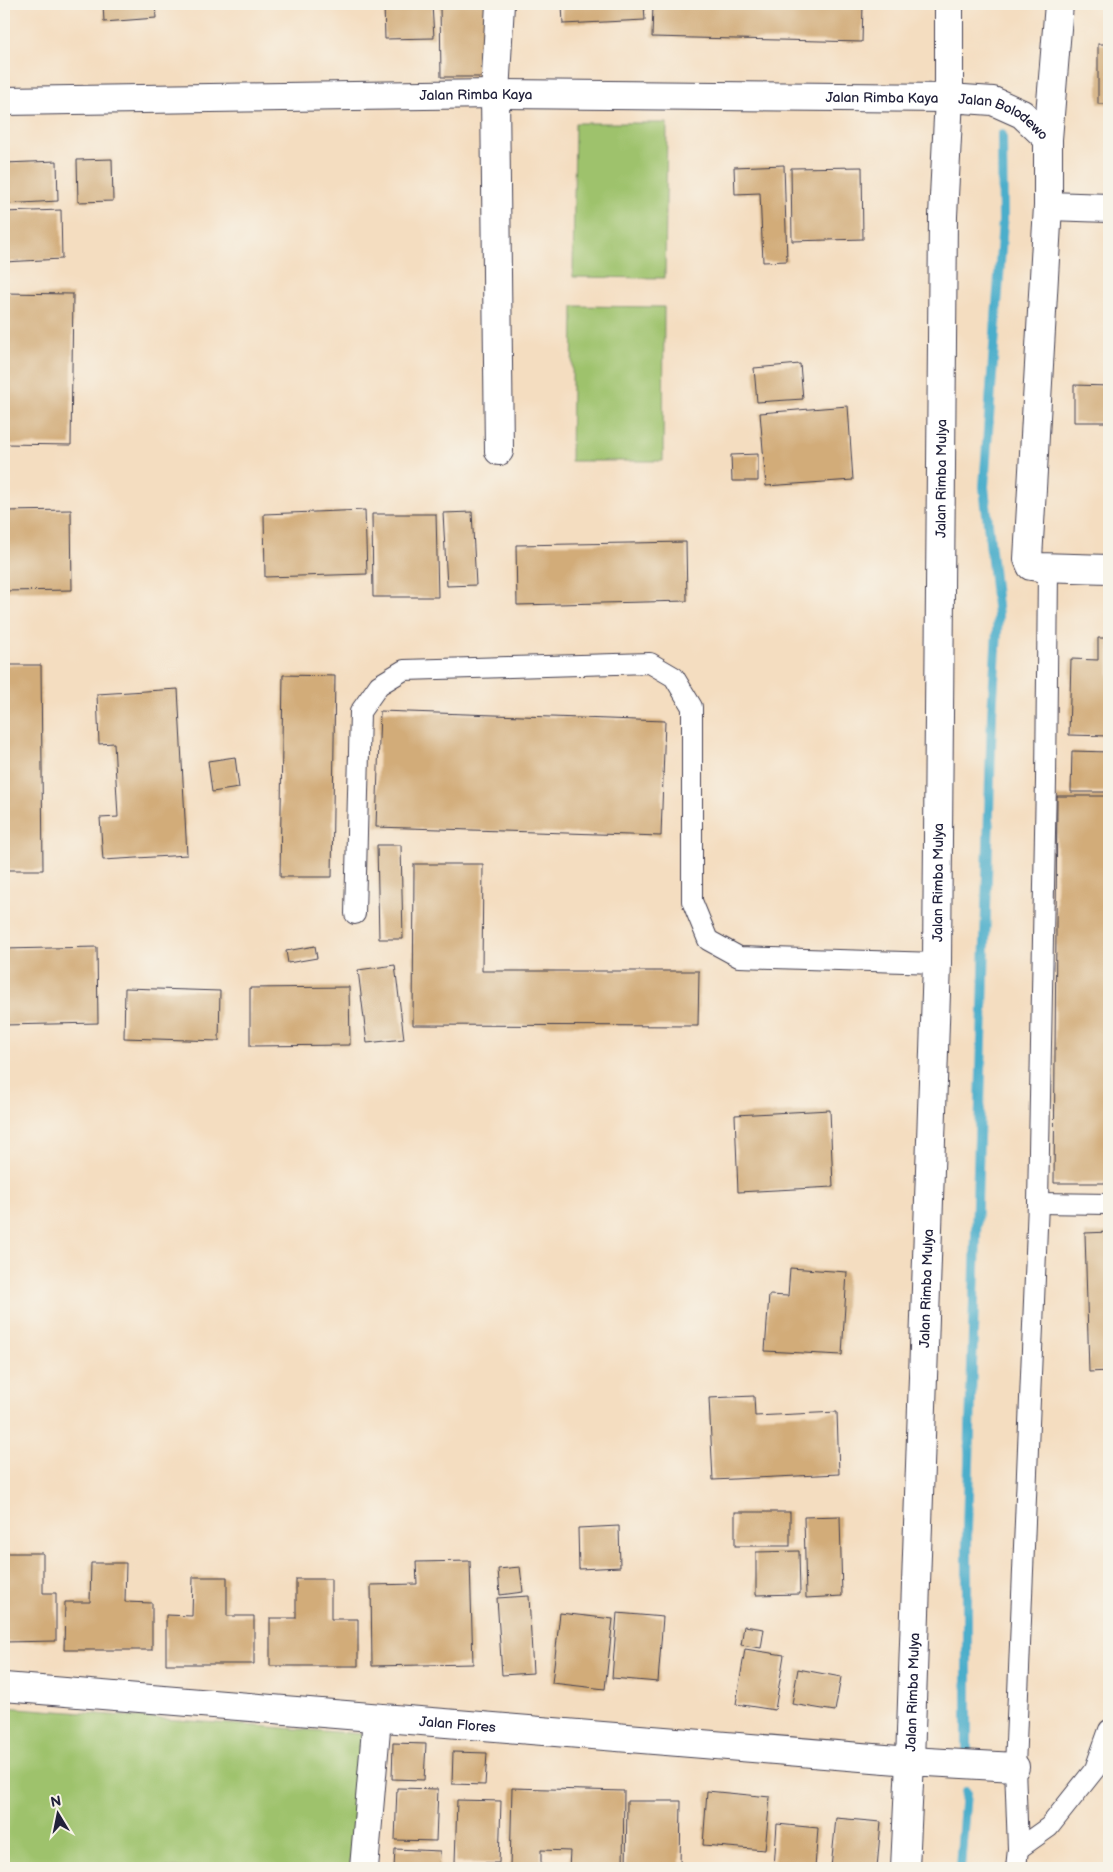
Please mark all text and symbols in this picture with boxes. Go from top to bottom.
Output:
street label: Jalan Rimba Kaya [419,86,533,104]
street label: Jalan Rimba Kaya [825,89,939,107]
street label: Jalan Bolodewo [958,91,1052,144]
street label: Jalan Rimba Mulya [932,419,950,538]
street label: Jalan Rimba Mulya [929,823,947,942]
street label: Jalan Rimba Mulya [916,1228,937,1348]
street label: Jalan Rimba Mulya [902,1632,923,1752]
street label: Jalan Flores [418,1713,497,1736]
north arrow [32,1790,82,1840]
text: N [49,1792,62,1811]

